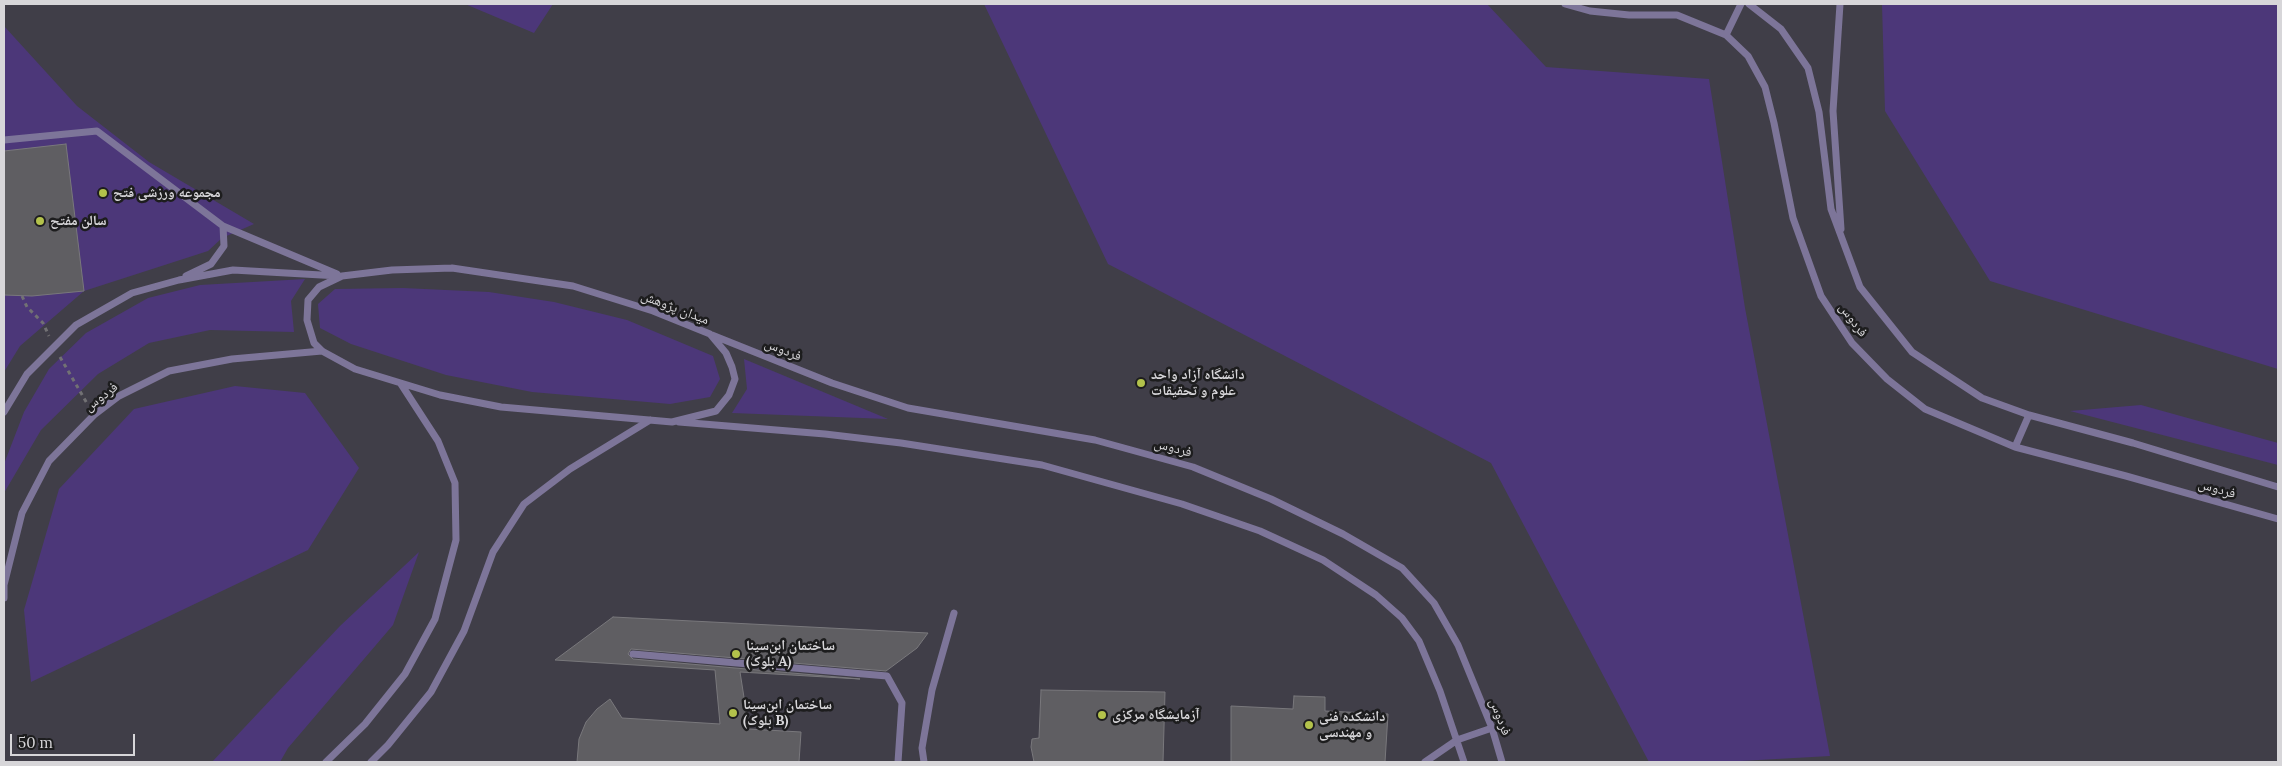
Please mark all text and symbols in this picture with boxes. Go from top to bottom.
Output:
place label: مجموعه ورزشی فتح [113,185,221,201]
marker: مجموعه ورزشی فتح [97,187,109,199]
place label: سالن مفتح [50,213,107,229]
marker: سالن مفتح [34,215,46,227]
street label: میدان پژوهش [639,287,711,329]
street label: فردوس [1835,300,1871,340]
street label: فردوس [762,335,804,365]
place label: دانشگاه آزاد واحد علوم و تحقیقات [1151,367,1245,400]
marker: دانشگاه آزاد واحد علوم و تحقیقات [1135,377,1147,389]
street label: فردوس [81,379,121,415]
street label: فردوس [1152,435,1194,461]
street label: فردوس [2196,476,2238,502]
place label: ساختمان ابن‌سینا (بلوک A) [746,638,835,670]
marker: ساختمان ابن‌سینا (بلوک A) [730,648,742,660]
street label: فردوس [1485,696,1515,738]
place label: ساختمان ابن‌سینا (بلوک B) [743,697,832,730]
marker: ساختمان ابن‌سینا (بلوک B) [727,707,739,719]
place label: آزمایشگاه مرکزی [1112,707,1199,723]
marker: آزمایشگاه مرکزی [1096,709,1108,721]
place label: دانشکده فنی و مهندسی [1319,709,1385,742]
marker: دانشکده فنی و مهندسی [1303,719,1315,731]
scale bar [12,724,138,756]
text: 50 m [18,733,53,752]

